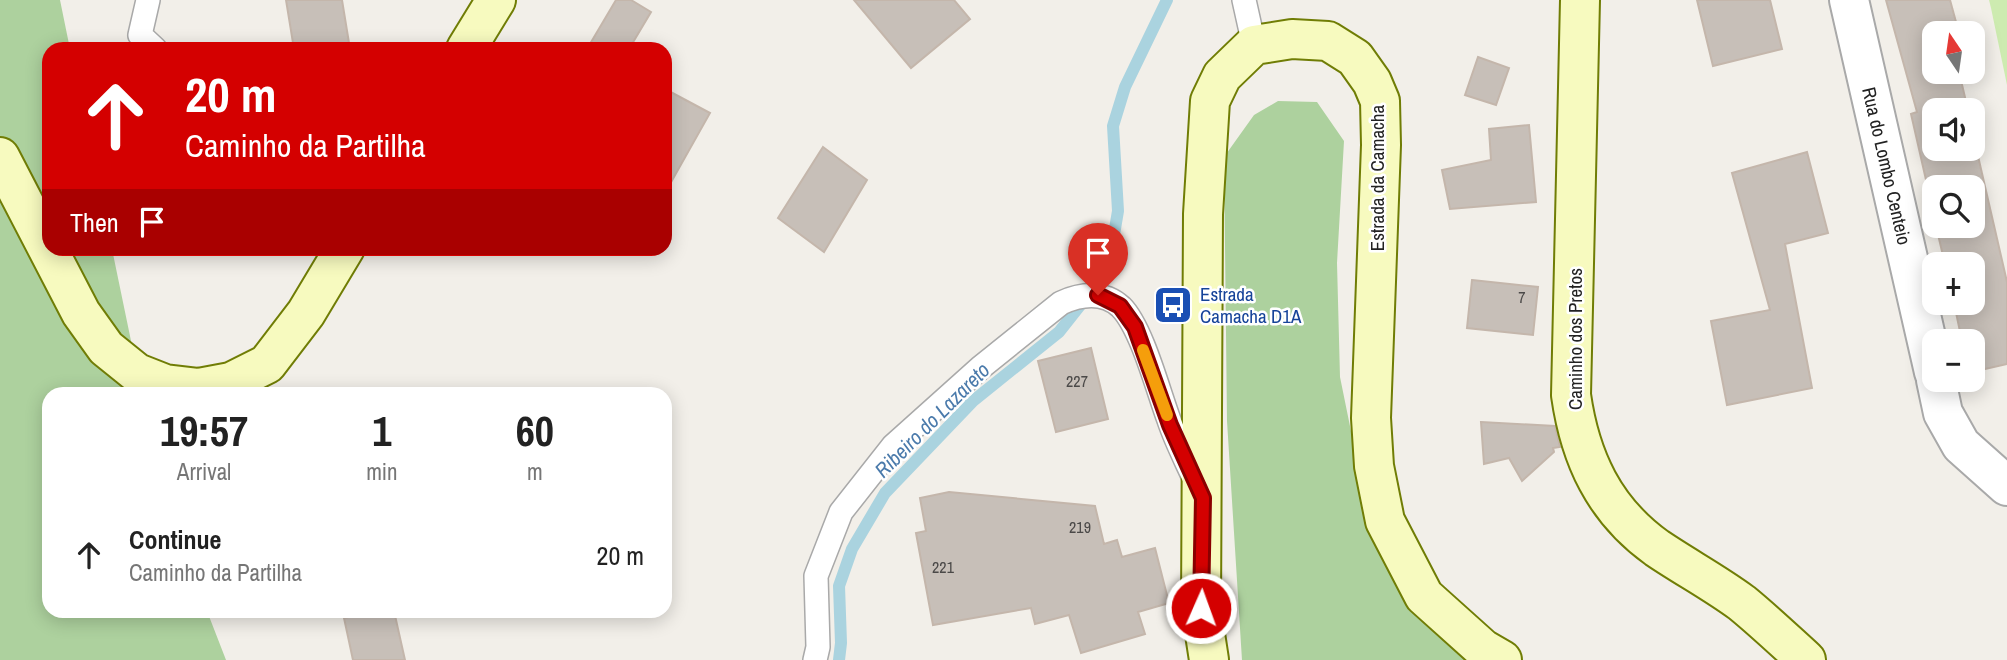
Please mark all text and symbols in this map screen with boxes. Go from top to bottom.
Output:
north arrow [1922,21,1984,84]
map controls [1922,21,1985,392]
text: 20 m [185,61,277,127]
icon: ahead [70,70,161,161]
street label: Rua do Lombo Centeio [1856,85,1918,247]
button: sound [1922,98,1985,161]
street label: Estrada da Camacha [1364,104,1390,251]
text: Caminho da Partilha [185,124,426,167]
button: search [1922,175,1985,238]
icon: arrive [133,203,171,241]
text: Then [70,205,119,240]
pin [1068,223,1128,295]
icon: arrive [1079,234,1117,272]
button: + [1922,252,1985,315]
street label: Caminho dos Pretos [1562,268,1588,410]
place label: Estrada Camacha D1A [1200,281,1302,329]
bus stop icon: Estrada Camacha D1A [1152,284,1194,326]
house number: 7 [1518,286,1526,308]
button: − [1922,329,1985,392]
water label: Ribeiro do Lazareto [868,356,996,484]
house number: 227 [1066,370,1088,392]
text: 19:57 [160,403,248,459]
text: 1 [372,403,391,459]
text: 60 [516,403,554,459]
text: Arrival [177,456,231,487]
text: min [366,456,398,487]
text: m [527,456,543,487]
house number: 219 [1069,516,1091,538]
text: Continue [129,522,221,557]
icon: ahead [70,536,108,574]
text: 20 m [597,538,644,573]
house number: 221 [932,556,955,578]
text: Caminho da Partilha [129,557,302,588]
position arrow [1164,571,1238,645]

